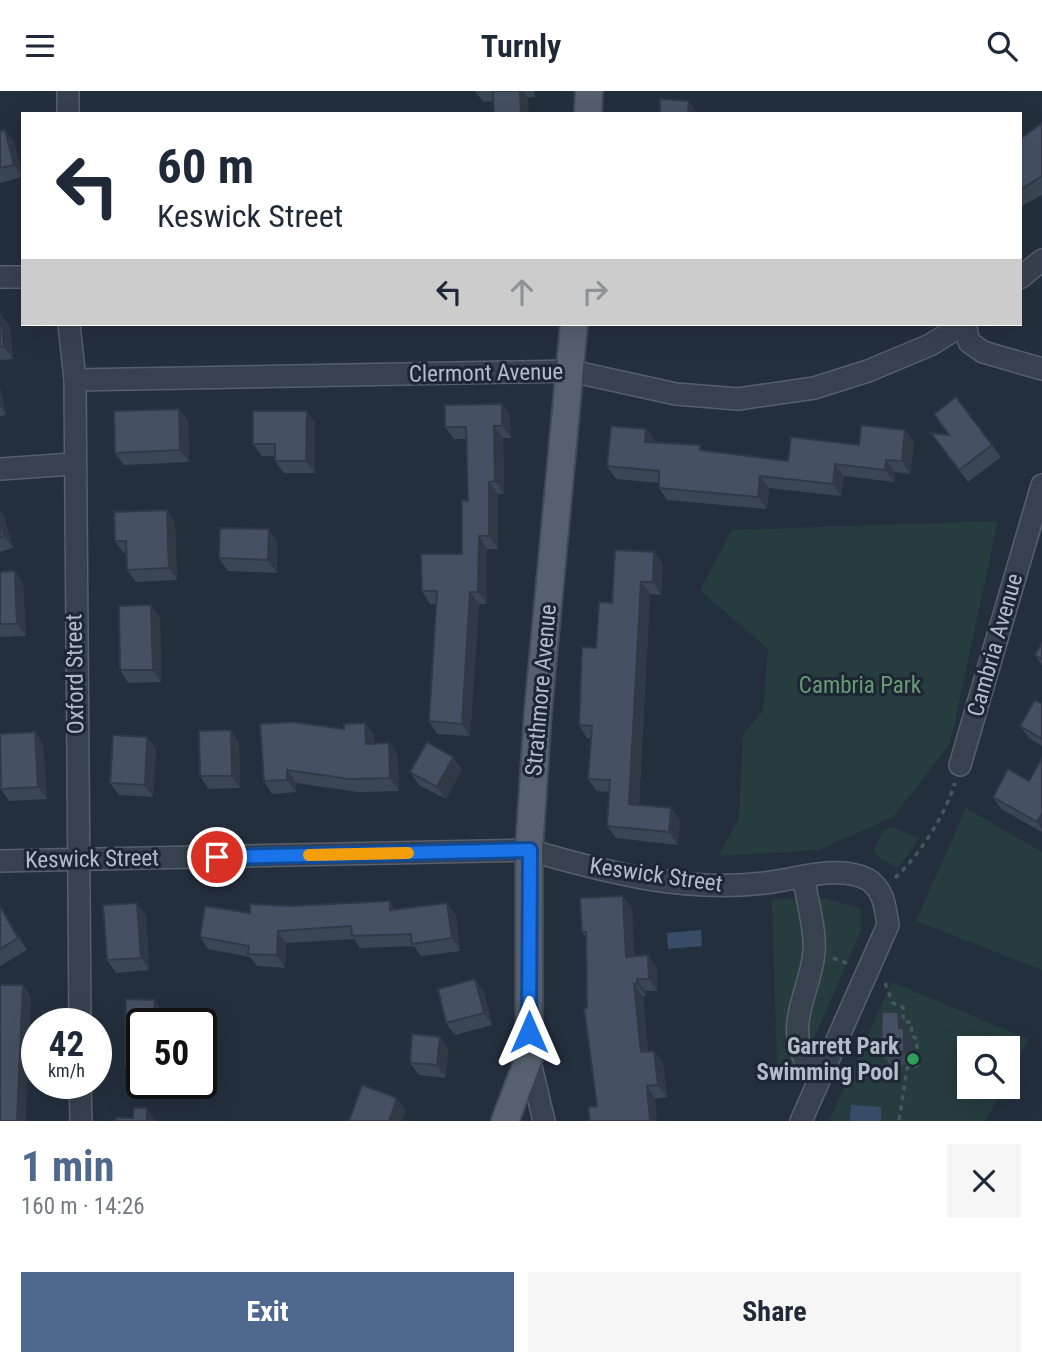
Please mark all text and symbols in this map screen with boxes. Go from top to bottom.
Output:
icon: menu [21,27,59,65]
text: Turnly [481,27,561,65]
icon: search [983,27,1021,65]
text: 60 m [157,138,254,195]
icon: left [42,140,133,231]
text: Keswick Street [157,197,343,235]
icon: left [430,273,468,311]
icon: ahead [503,273,541,311]
icon: right [576,273,614,311]
street label: Clermont Avenue [409,358,563,388]
street label: Cambria Avenue [962,570,1028,720]
street label: Strathmore Avenue [520,603,562,777]
street label: Oxford Street [60,614,90,734]
park label: Cambria Park [799,672,922,699]
pin [187,827,247,887]
icon: arrive [198,838,236,876]
street label: Keswick Street [25,844,159,874]
street label: Keswick Street [588,852,724,898]
position arrow [492,995,566,1069]
speed limit sign: 50 [126,1008,217,1099]
text: 42 [49,1024,84,1065]
place label: Garrett Park Swimming Pool [757,1033,900,1086]
map controls [957,1036,1020,1099]
button: search [957,1036,1020,1099]
marker: Garrett Park Swimming Pool [905,1051,921,1067]
text: km/h [48,1060,85,1081]
text: 1 min [21,1142,114,1191]
button: close [947,1144,1021,1218]
text: 160 m · 14:26 [21,1193,145,1220]
button: Exit [21,1272,514,1352]
button: Share [528,1272,1021,1352]

